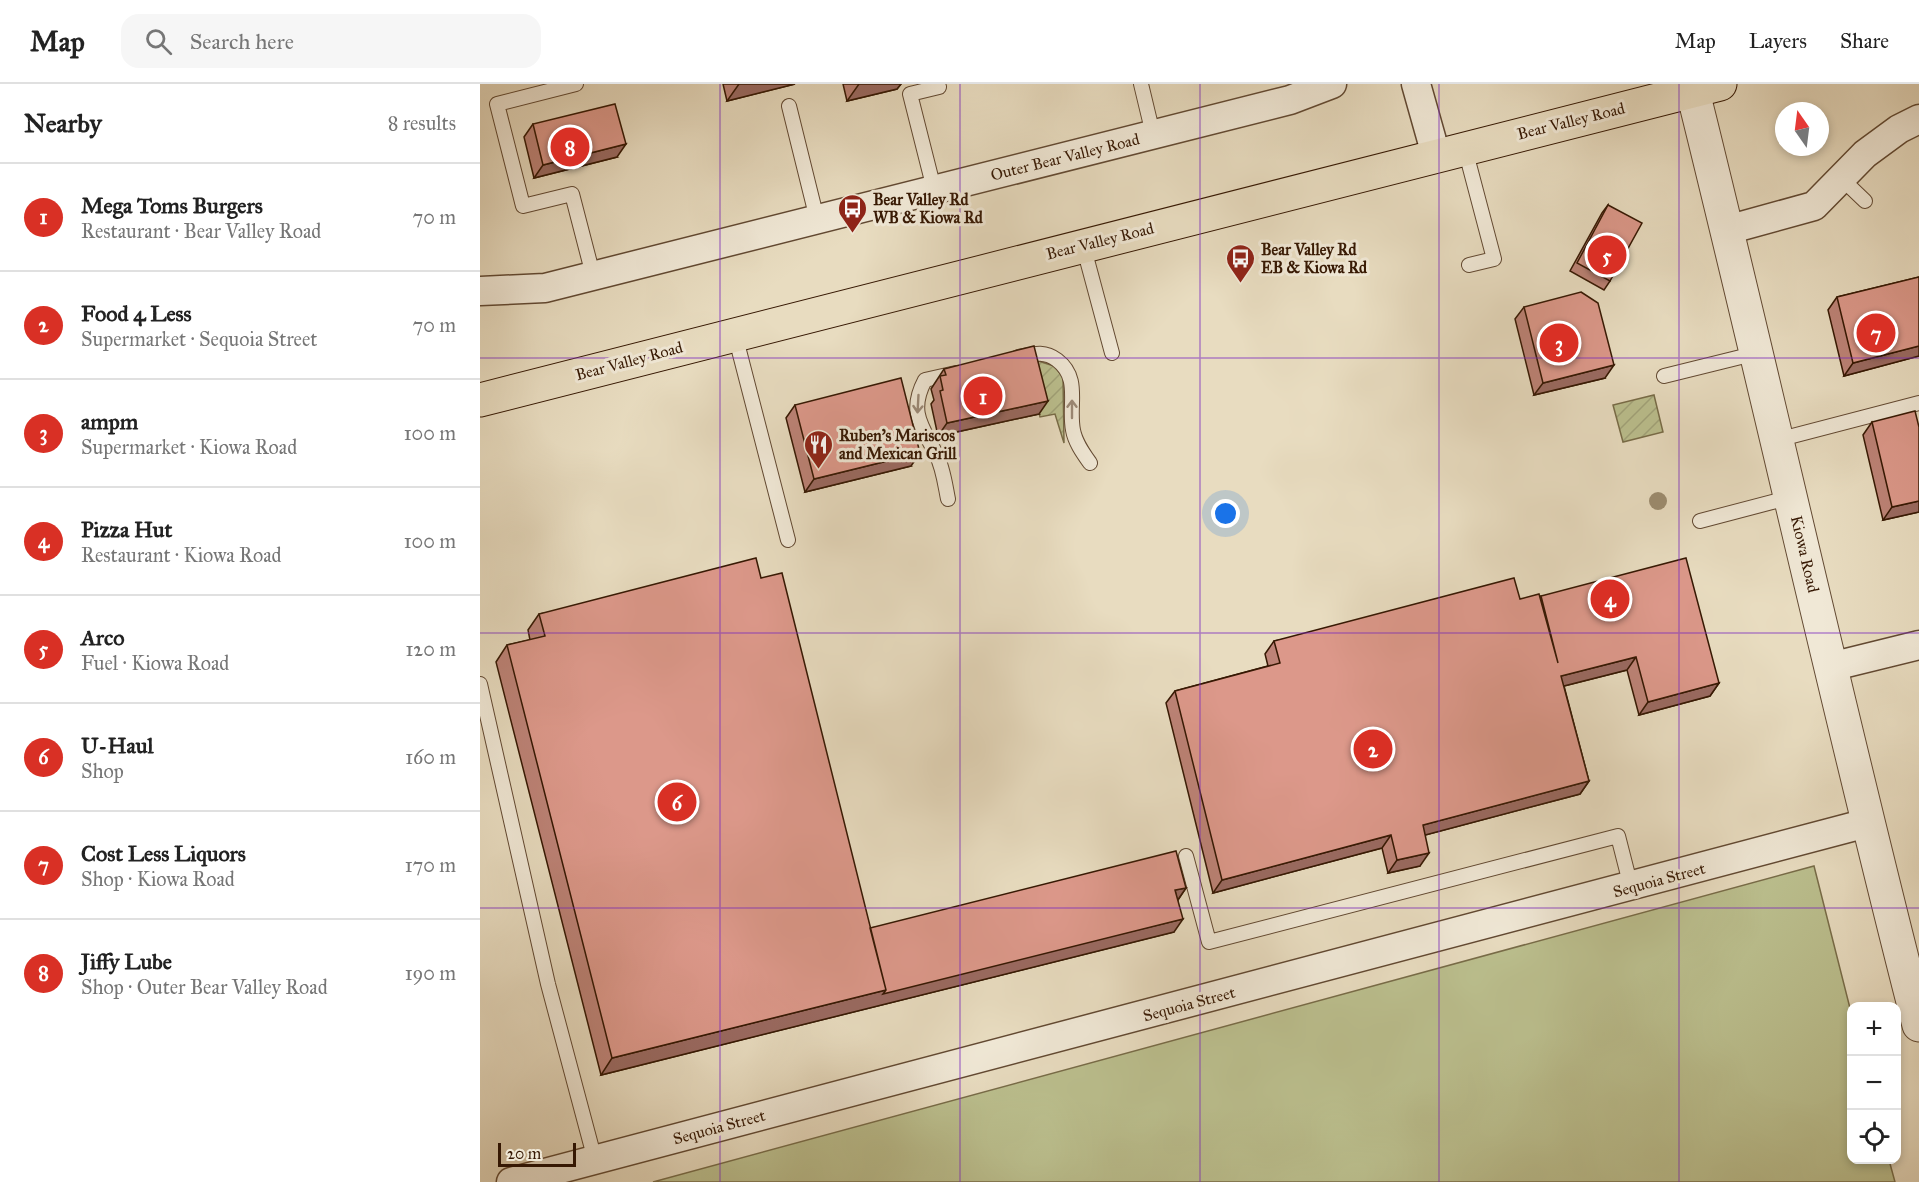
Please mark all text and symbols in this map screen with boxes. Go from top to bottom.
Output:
search box [121,14,541,68]
text: Map [30,24,85,59]
icon: search [142,25,175,58]
text: Search here [190,28,294,55]
text: Map [1675,28,1716,54]
text: Layers [1749,28,1807,54]
text: Share [1840,28,1889,54]
street label: Bear Valley Road [1515,98,1627,144]
north arrow [1775,102,1829,156]
text: Nearby [24,107,102,139]
text: 8 results [388,111,456,135]
pin: 8 [550,124,590,170]
street label: Outer Bear Valley Road [989,129,1141,185]
place label: Bear Valley Rd WB & Kiowa Rd [873,190,984,227]
text: Mega Toms Burgers [81,192,263,219]
bus stop icon: Bear Valley Rd WB & Kiowa Rd [836,192,868,234]
text: 1 [40,205,47,229]
text: 70 m [413,205,456,229]
street label: Bear Valley Road [1044,218,1156,264]
text: Restaurant · Bear Valley Road [81,219,321,243]
pin: 5 [1588,232,1626,278]
place label: Bear Valley Rd EB & Kiowa Rd [1261,240,1368,277]
bus stop icon: Bear Valley Rd EB & Kiowa Rd [1224,242,1256,284]
text: Food 4 Less [81,300,192,327]
pin: 7 [1856,310,1896,356]
text: 2 [39,313,48,337]
text: 70 m [413,313,456,337]
pin: 3 [1540,320,1578,366]
text: Supermarket · Sequoia Street [81,327,317,351]
street label: Bear Valley Road [573,338,685,384]
pin: 1 [964,374,1002,418]
one-way arrow [913,393,924,413]
one-way arrow [1066,399,1078,419]
text: ampm [81,408,138,435]
text: 3 [40,421,48,445]
text: 100 m [404,421,456,445]
place label: Ruben's Mariscos and Mexican Grill [839,426,957,463]
restaurant icon: Ruben's Mariscos and Mexican Grill [802,428,834,470]
text: Supermarket · Kiowa Road [81,435,297,459]
your location [1211,499,1240,528]
street label: Kiowa Road [1787,514,1823,594]
text: Pizza Hut [81,516,172,543]
text: 4 [38,529,49,553]
text: 100 m [404,529,456,553]
text: Restaurant · Kiowa Road [81,543,282,567]
pin: 4 [1590,576,1630,622]
text: Arco [81,624,125,651]
text: 5 [39,637,48,661]
text: 120 m [405,637,456,661]
text: Fuel · Kiowa Road [81,651,229,675]
pin: 2 [1354,726,1392,772]
text: U-Haul [81,732,153,759]
text: 6 [38,745,49,769]
text: 160 m [405,745,456,769]
text: Shop [81,759,124,783]
pin: 6 [658,780,696,824]
text: Cost Less Liquors [81,840,246,867]
text: 7 [38,853,49,877]
text: 170 m [405,853,456,877]
street label: Sequoia Street [1611,858,1708,902]
text: Shop · Kiowa Road [81,867,235,891]
text: Jiffy Lube [81,948,172,975]
text: 8 [38,961,49,985]
text: 190 m [405,961,456,985]
text: Shop · Outer Bear Valley Road [81,975,328,999]
street label: Sequoia Street [1141,982,1238,1026]
map controls [1847,1002,1901,1164]
button: + [1847,1002,1901,1056]
button: − [1847,1056,1901,1110]
street label: Sequoia Street [671,1105,768,1149]
button: locate [1847,1110,1901,1164]
scale bar [498,1140,576,1168]
text: 20 m [507,1144,541,1163]

